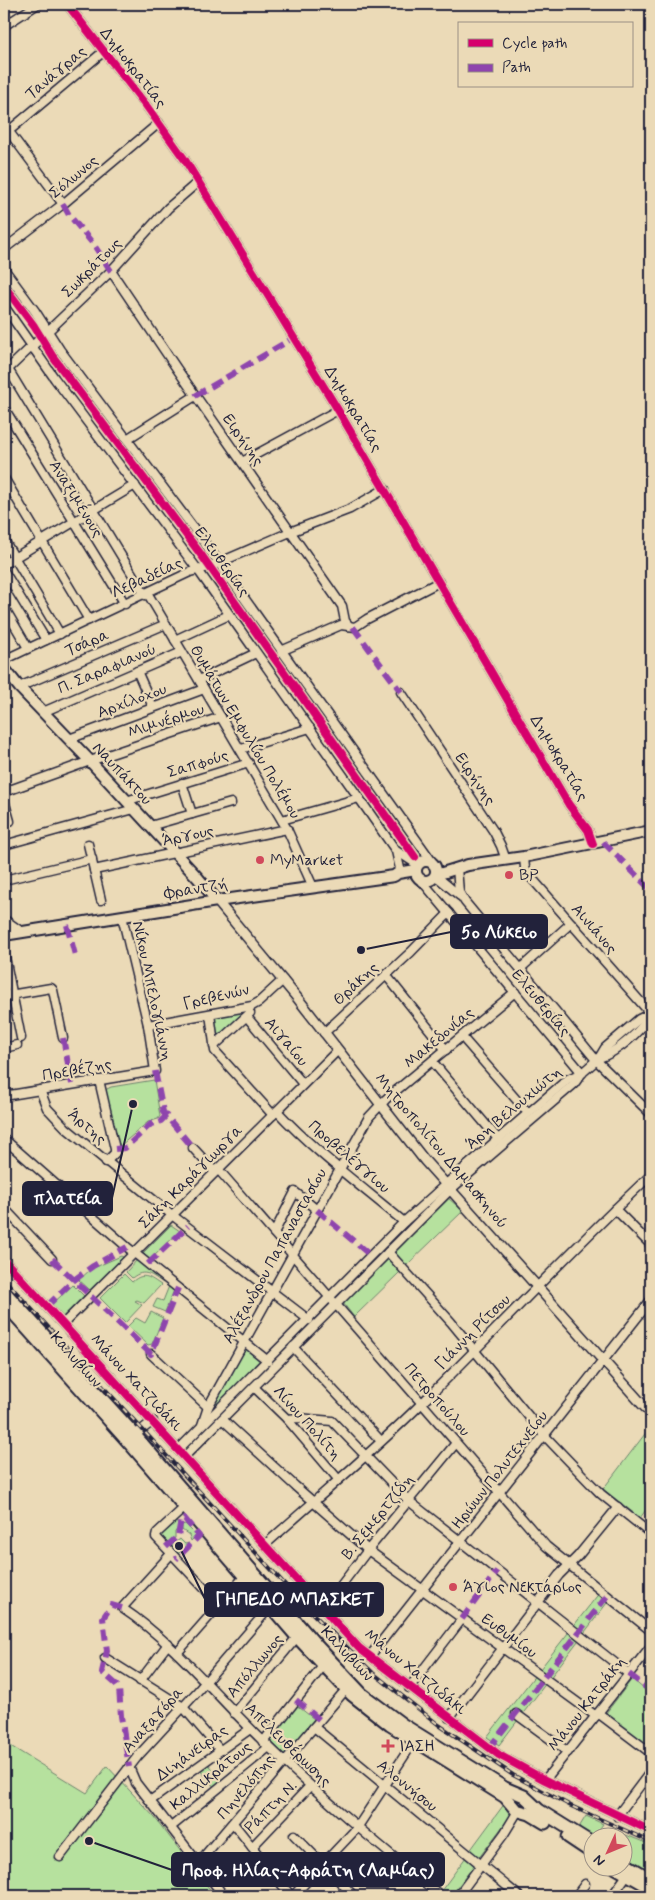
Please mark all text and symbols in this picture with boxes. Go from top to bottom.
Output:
legend [458,22,632,88]
street label: Δημοκρατίας [95,23,171,113]
text: Cycle path [502,34,567,54]
street label: Τανάγρας [21,41,91,105]
text: Path [502,58,531,78]
street label: Σόλωνος [45,150,103,204]
street label: Σωκράτους [58,234,126,302]
street label: Δημοκρατίας [319,362,387,456]
street label: Ειρήνης [217,410,269,470]
street label: Αναξιμένους [44,456,109,542]
street label: Ελευθερίας [190,523,254,601]
street label: Λεβαδείας [108,552,186,604]
street label: Τσάρα [62,624,112,662]
street label: Π. Σαραφιανού [55,639,159,699]
street label: Θυμάτων Εμφυλίου Πολέμου [185,641,306,823]
street label: Αρχίλοχου [94,679,170,723]
street label: Μιμνέρμου [125,698,207,743]
street label: Δημοκρατίας [525,711,593,805]
street label: Ναυπάκτου [87,738,157,810]
street label: Σαπφούς [165,745,231,783]
street label: Ειρήνης [450,749,500,809]
street label: Άργους [160,820,216,852]
place label: MyMarket [270,850,344,871]
marker: MyMarket [254,854,266,866]
place label: BP [519,865,538,886]
marker: BP [503,869,515,881]
street label: Φραντζή [162,874,229,905]
street label: Αινιάνος [566,899,622,959]
callout: 5ο Λύκειο [451,915,547,948]
street label: Νίκου Μπελογιάννη [127,919,177,1063]
text: 5ο Λύκειο [461,921,537,945]
street label: Θράκης [329,958,383,1010]
street label: Ελευθερίας [507,965,575,1041]
street label: Γρεβενών [181,979,251,1015]
street label: Μακεδονίας [400,1003,478,1073]
street label: Αιγαίου [259,1013,313,1071]
street label: Πρεβέζης [41,1053,113,1086]
street label: Άρη Βελουχιώτη [462,1062,566,1154]
street label: Μητροπολίτου Δαμασκηνού [370,1069,512,1233]
street label: Άρτης [63,1104,111,1150]
street label: Προβελέγγιου [304,1115,395,1198]
street label: Σάκη Καράγιωργα [134,1120,248,1234]
street label: Αλέξανδρου Παπαναστασίου [217,1164,332,1347]
callout: πλατεία [23,1182,112,1215]
text: πλατεία [34,1187,103,1211]
street label: Γιάννη Ρίτσου [431,1290,515,1374]
street label: Καλυβίων [45,1328,107,1392]
street label: Μάνου Χατζιδάκι [85,1330,187,1436]
street label: Πετροπούλου [399,1359,475,1441]
street label: Λίνου Πολίτη [268,1381,346,1465]
street label: Ηρώων Πολυτεχνείου [447,1406,553,1534]
street label: Β. Σεμερτζίδη [337,1470,419,1564]
place label: Άγιος Νεκτάριος [463,1577,582,1598]
marker: Άγιος Νεκτάριος [447,1581,459,1593]
callout: ΓΗΠΕΔΟ ΜΠΑΣΚΕΤ [205,1583,383,1616]
text: ΓΗΠΕΔΟ ΜΠΑΣΚΕΤ [215,1588,374,1612]
street label: Ευθυμίου [477,1609,541,1663]
street label: Καλυβίων [316,1622,378,1686]
street label: Μάνου Χατζιδάκι [359,1624,471,1720]
street label: Απόλλωνος [222,1630,288,1702]
street label: Μάνου Κατράκη [543,1652,631,1756]
street label: Αναξαγόρα [118,1682,188,1758]
street label: Απελευθέρωσης [240,1698,336,1792]
street label: Διηάνειρας [152,1720,232,1786]
place label: ΙΑΣΗ [399,1736,435,1757]
street label: Καλλικράτους [166,1737,256,1815]
marker: ΙΑΣΗ [381,1739,395,1753]
street label: Πηνελόπης [213,1750,279,1824]
street label: Αλοννήσου [372,1755,442,1817]
street label: Ράπτη Ν. [240,1776,302,1838]
north arrow [582,1828,632,1878]
text: N [590,1851,609,1870]
callout: Προφ. Ηλίας-Αφράτη (Λαμίας) [172,1853,444,1886]
text: Προφ. Ηλίας-Αφράτη (Λαμίας) [182,1859,434,1883]

